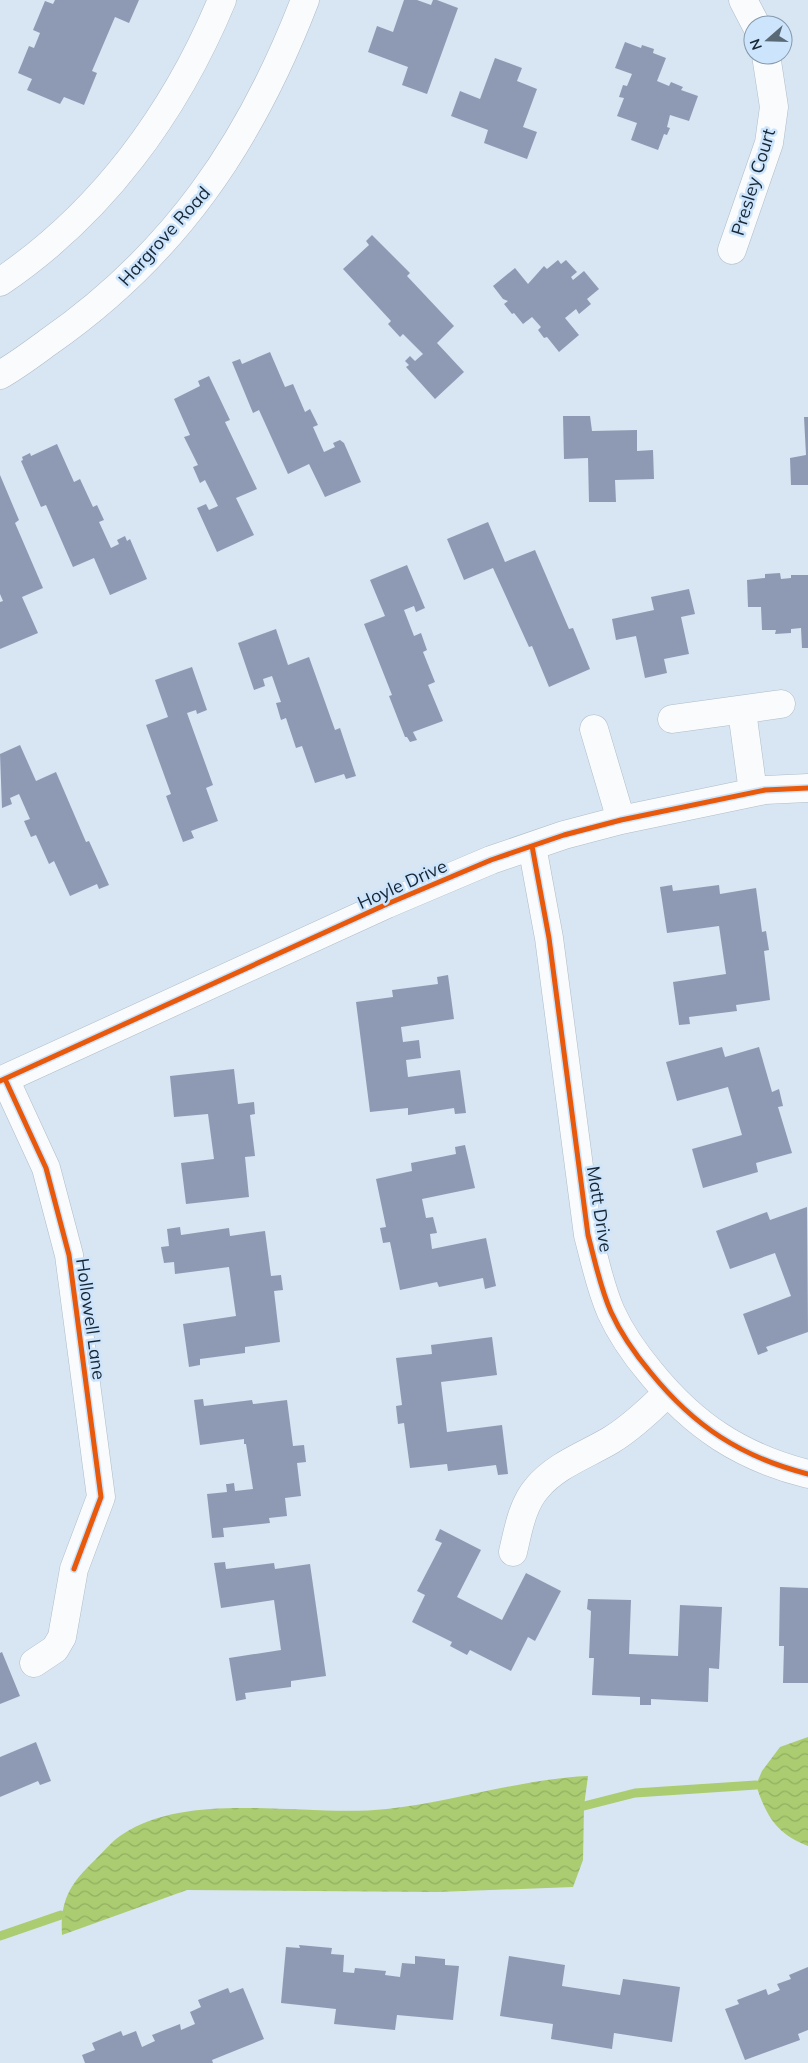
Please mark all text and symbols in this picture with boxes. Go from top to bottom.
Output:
north arrow [743,15,793,65]
text: N [746,36,766,52]
street label: Presley Court [726,126,780,238]
street label: Hargrove Road [113,181,215,291]
street label: Hoyle Drive [354,854,450,914]
street label: Matt Drive [582,1164,618,1254]
street label: Hollowell Lane [71,1257,111,1381]

